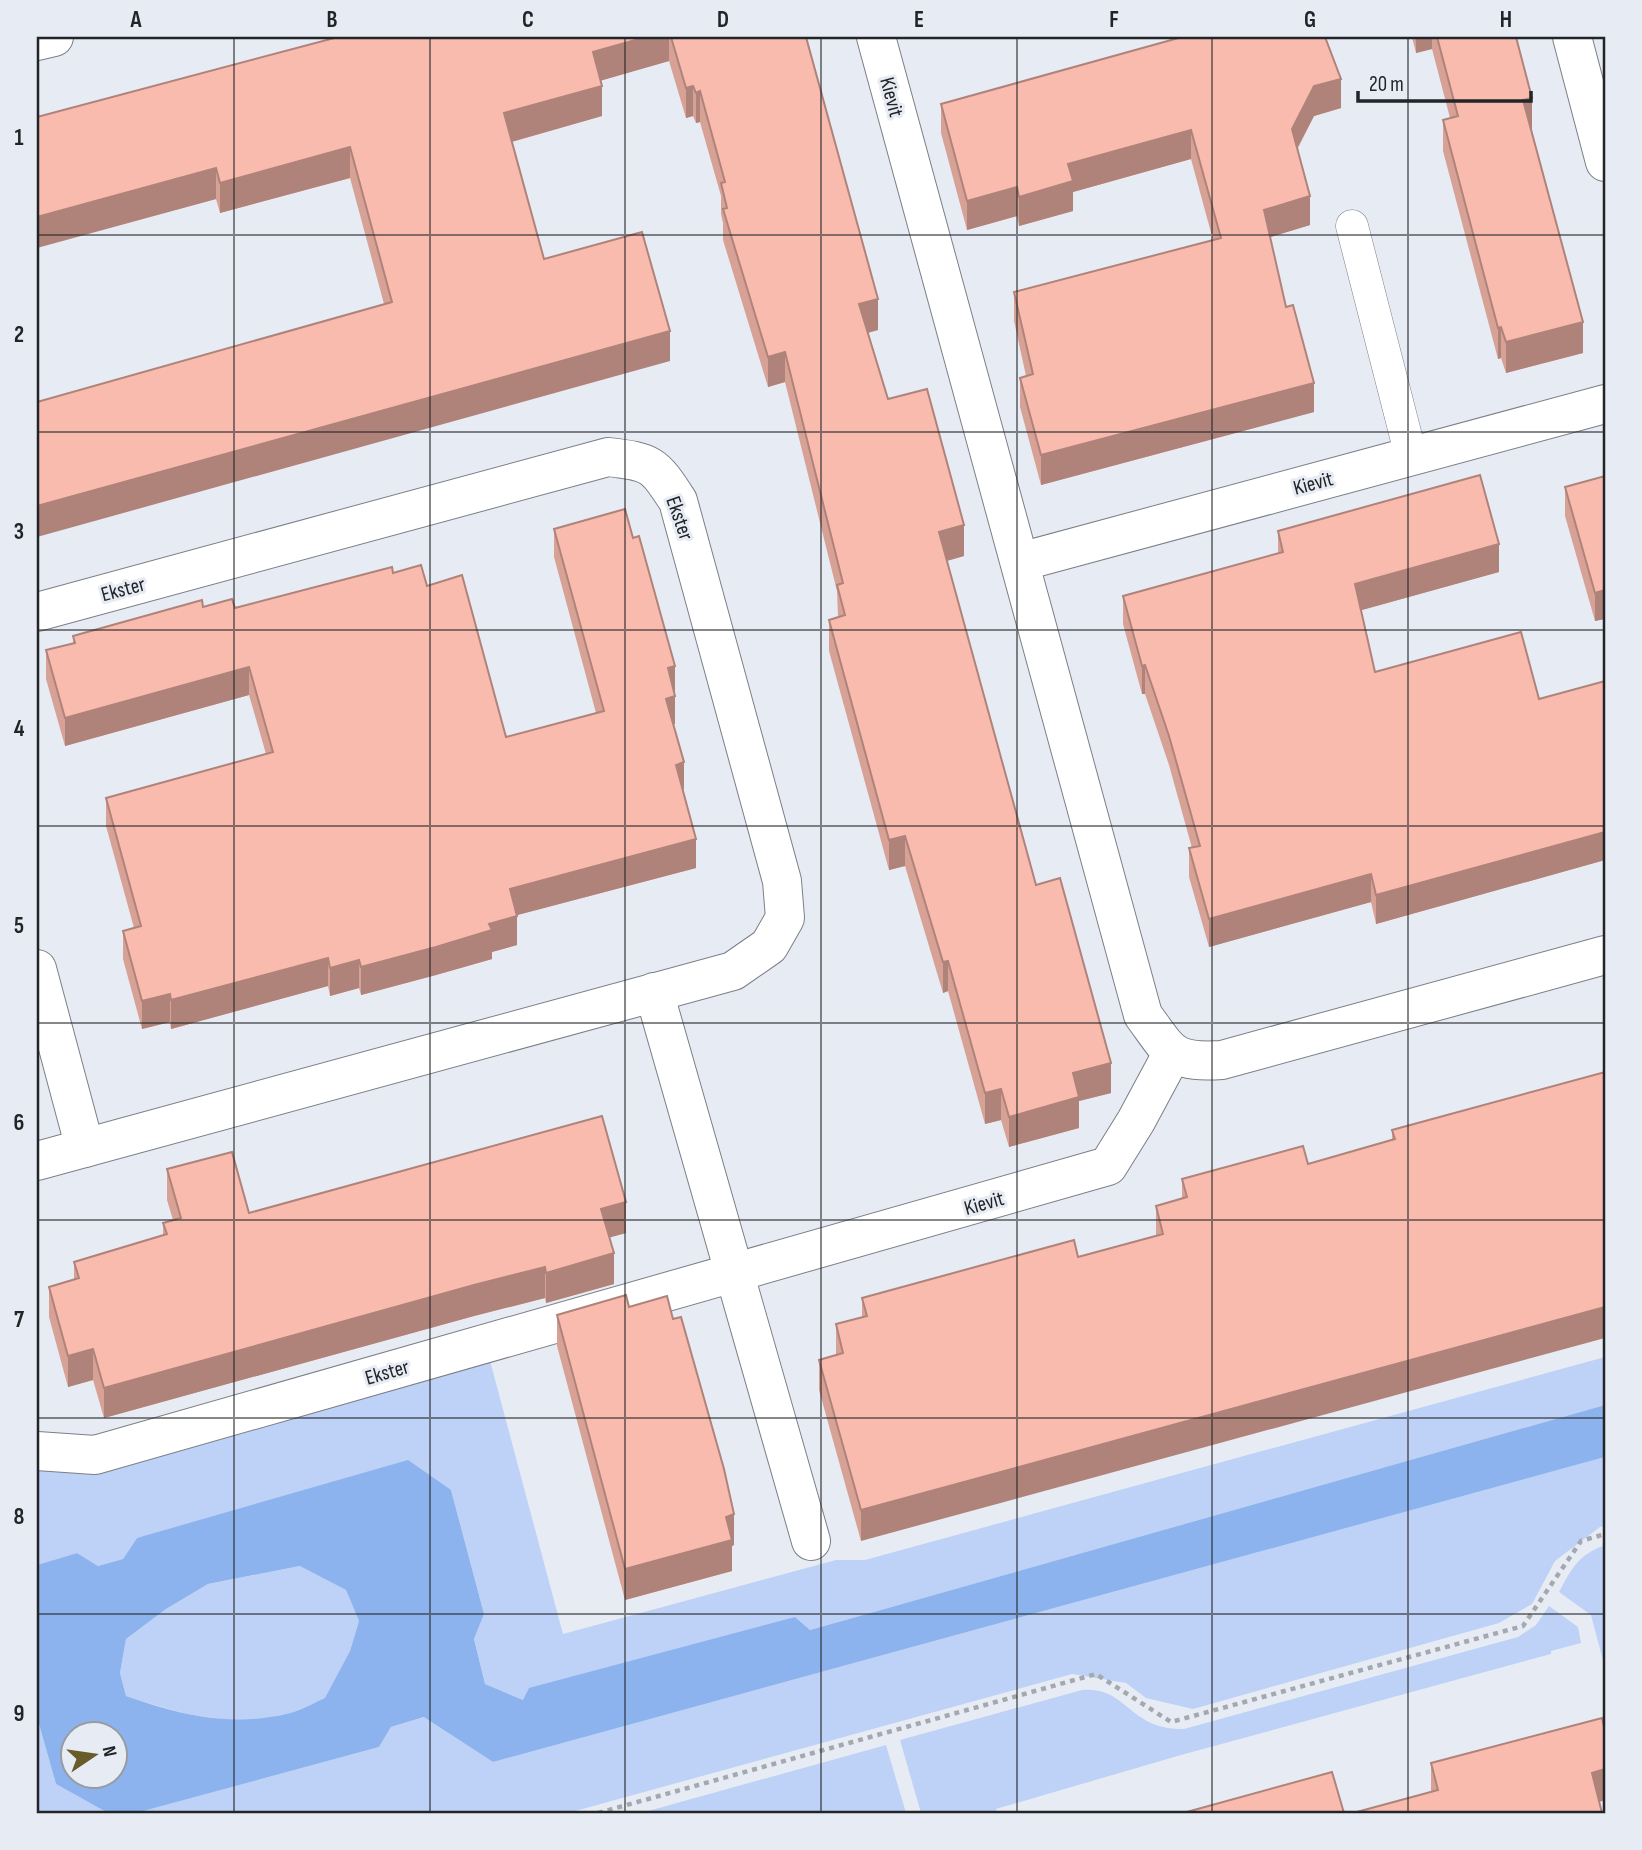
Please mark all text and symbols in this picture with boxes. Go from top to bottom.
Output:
text: A [130,6,143,34]
text: B [327,6,338,34]
text: C [522,6,534,34]
text: D [717,6,729,34]
text: E [914,6,924,34]
text: F [1109,6,1119,34]
text: G [1304,6,1316,34]
text: H [1500,6,1512,34]
scale bar [1358,60,1532,104]
text: 20 m [1369,72,1404,97]
street label: Kievit [874,74,909,120]
text: 1 [14,124,24,152]
text: 2 [14,321,24,349]
street label: Kievit [1290,466,1336,501]
street label: Ekster [660,493,699,543]
text: 3 [14,518,24,546]
street label: Ekster [98,572,148,607]
text: 4 [14,715,25,743]
text: 5 [14,912,24,940]
text: 6 [14,1109,24,1137]
street label: Kievit [961,1186,1007,1221]
text: 7 [14,1306,24,1334]
street label: Ekster [362,1354,412,1391]
text: 8 [14,1503,25,1531]
text: 9 [14,1700,24,1728]
north arrow [60,1720,130,1790]
text: N [97,1744,121,1759]

